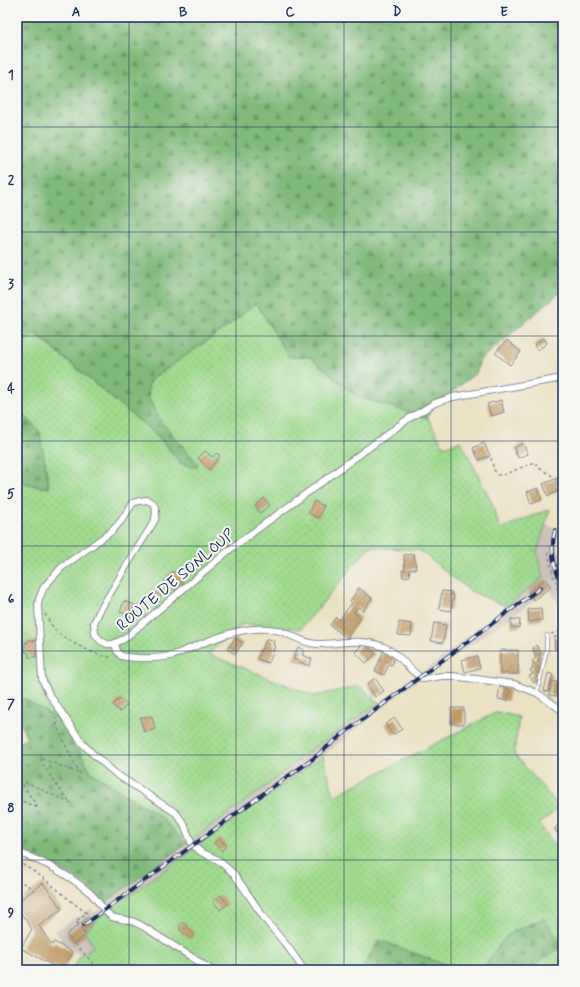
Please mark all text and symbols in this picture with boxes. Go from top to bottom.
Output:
text: A [72,4,80,21]
text: B [179,4,188,21]
text: C [285,4,295,21]
text: D [393,4,402,21]
text: E [500,4,508,21]
text: 1 [8,67,14,84]
text: 2 [8,172,15,189]
text: 3 [8,276,14,293]
text: 4 [7,381,15,398]
text: 5 [7,486,15,503]
street label: ROUTE DE SONLOUP [112,524,240,636]
text: 6 [8,591,15,608]
text: 7 [7,696,15,713]
text: 8 [7,800,15,817]
text: 9 [8,905,15,922]

